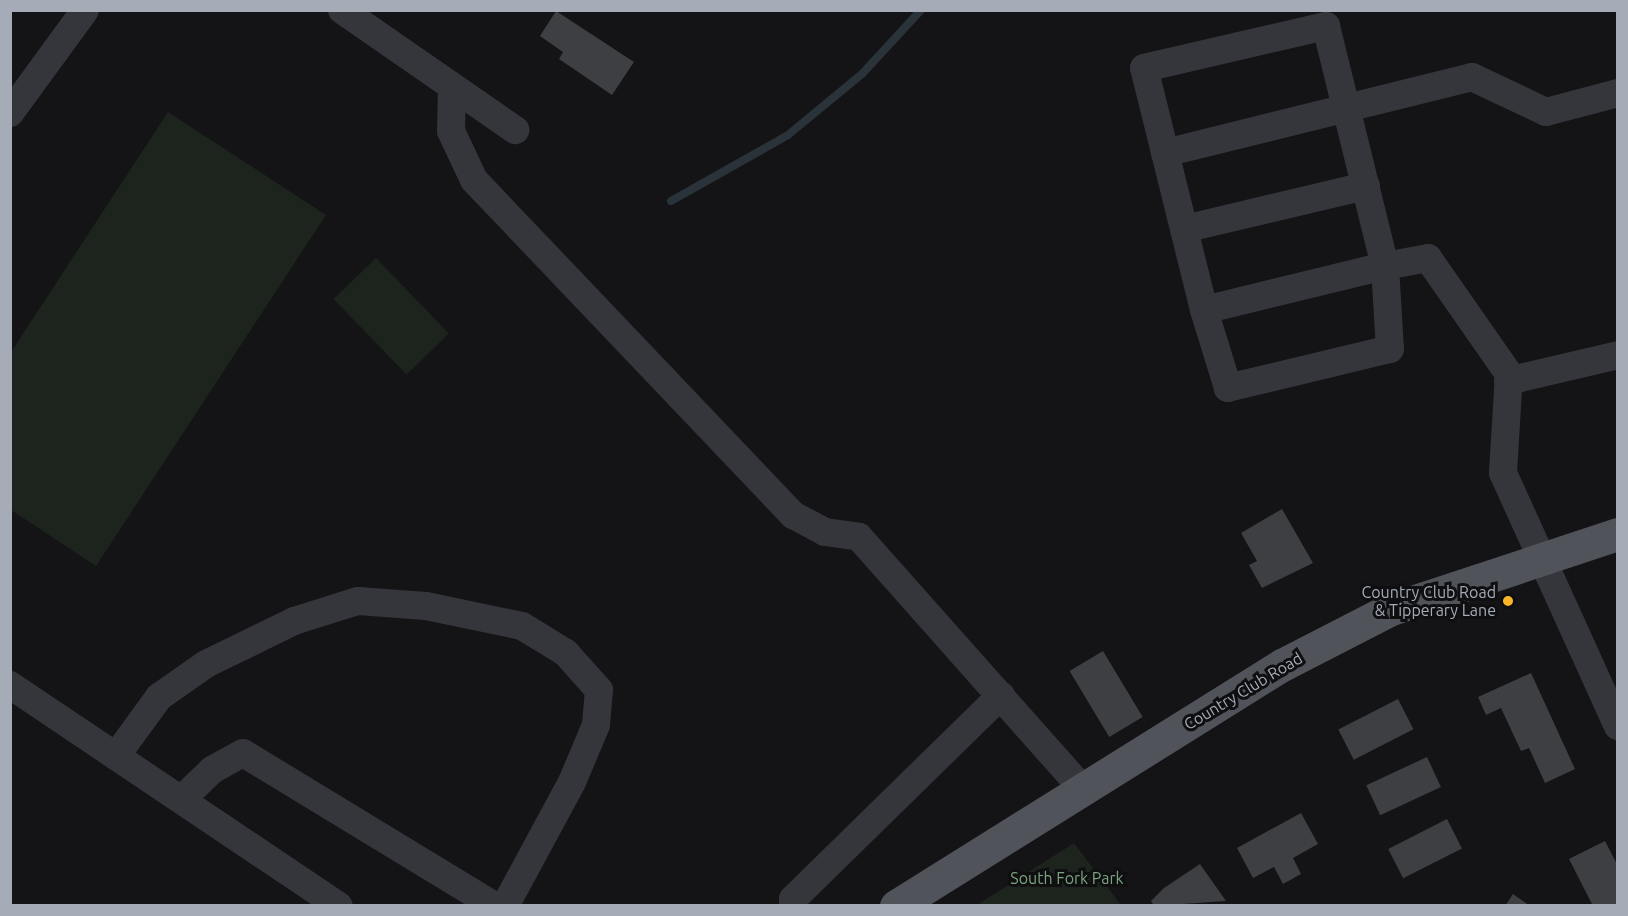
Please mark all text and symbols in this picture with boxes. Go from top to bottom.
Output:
place label: Country Club Road & Tipperary Lane [1361,582,1496,620]
marker: Country Club Road & Tipperary Lane [1501,594,1515,608]
street label: Country Club Road [1180,648,1306,734]
park label: South Fork Park [1010,868,1124,888]

